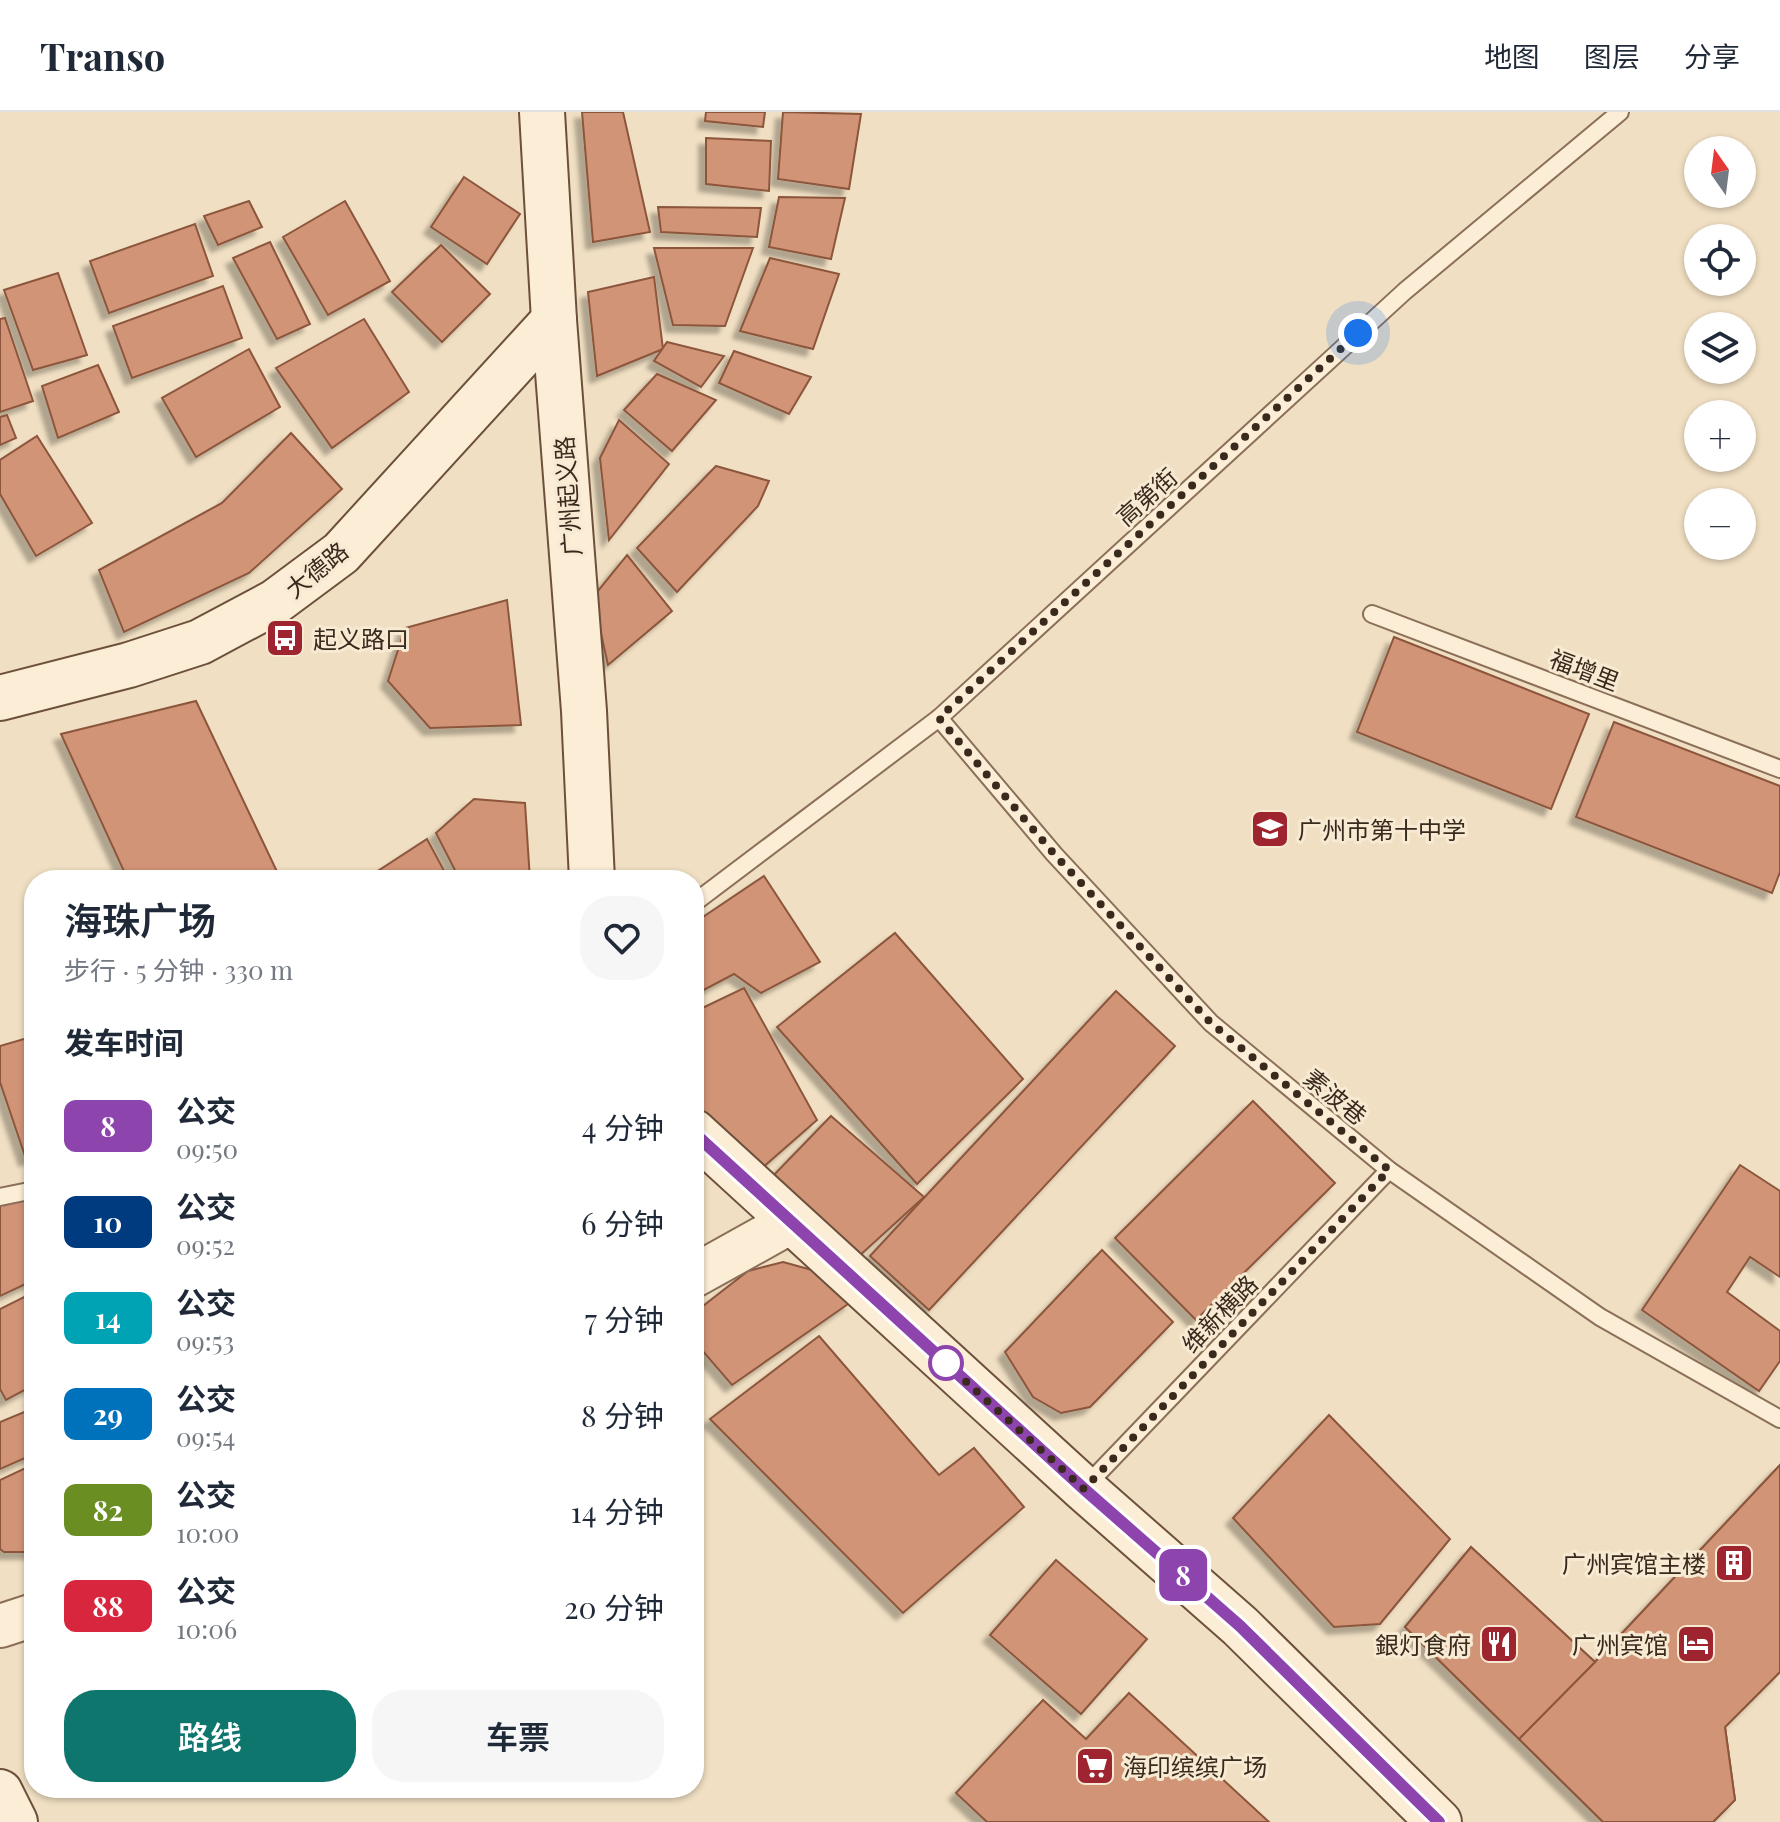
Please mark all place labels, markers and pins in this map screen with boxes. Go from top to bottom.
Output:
bus stop icon: 起义路口 [264,617,306,659]
place label: 起义路口 [313,622,409,654]
school or university icon: 广州市第十中学 [1249,808,1291,850]
place label: 广州市第十中学 [1298,813,1466,845]
unlabelled marker [929,1346,963,1380]
building icon: 广州宾馆主楼 [1713,1542,1755,1584]
place label: 广州宾馆主楼 [1562,1547,1706,1579]
restaurant icon: 銀灯食府 [1478,1623,1520,1665]
hotel icon: 广州宾馆 [1675,1623,1717,1665]
place label: 銀灯食府 [1375,1628,1471,1660]
place label: 广州宾馆 [1572,1628,1668,1660]
supermarket icon: 海印缤缤广场 [1074,1745,1116,1787]
place label: 海印缤缤广场 [1123,1750,1267,1782]

